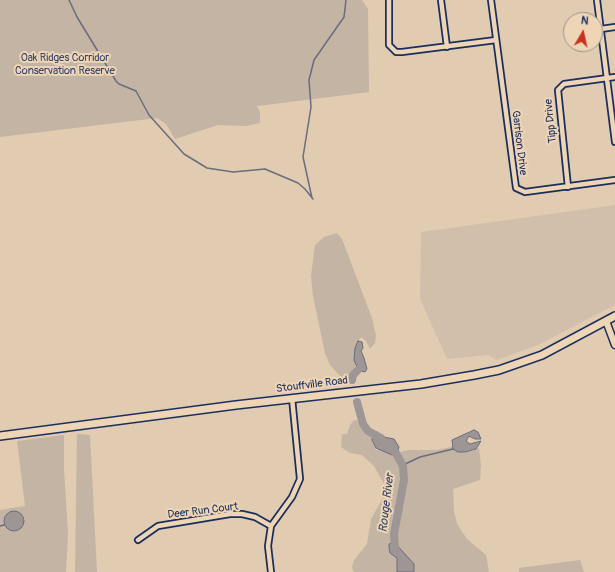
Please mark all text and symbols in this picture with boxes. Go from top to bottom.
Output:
north arrow [563,12,603,52]
text: N [580,14,589,28]
park label: Oak Ridges Corridor Conservation Reserve [15,51,115,77]
street label: Tipp Drive [542,98,560,144]
street label: Garrison Drive [508,110,530,176]
street label: Stouffville Road [275,374,349,396]
water label: Rouge River [376,473,398,533]
street label: Deer Run Court [167,500,239,522]

